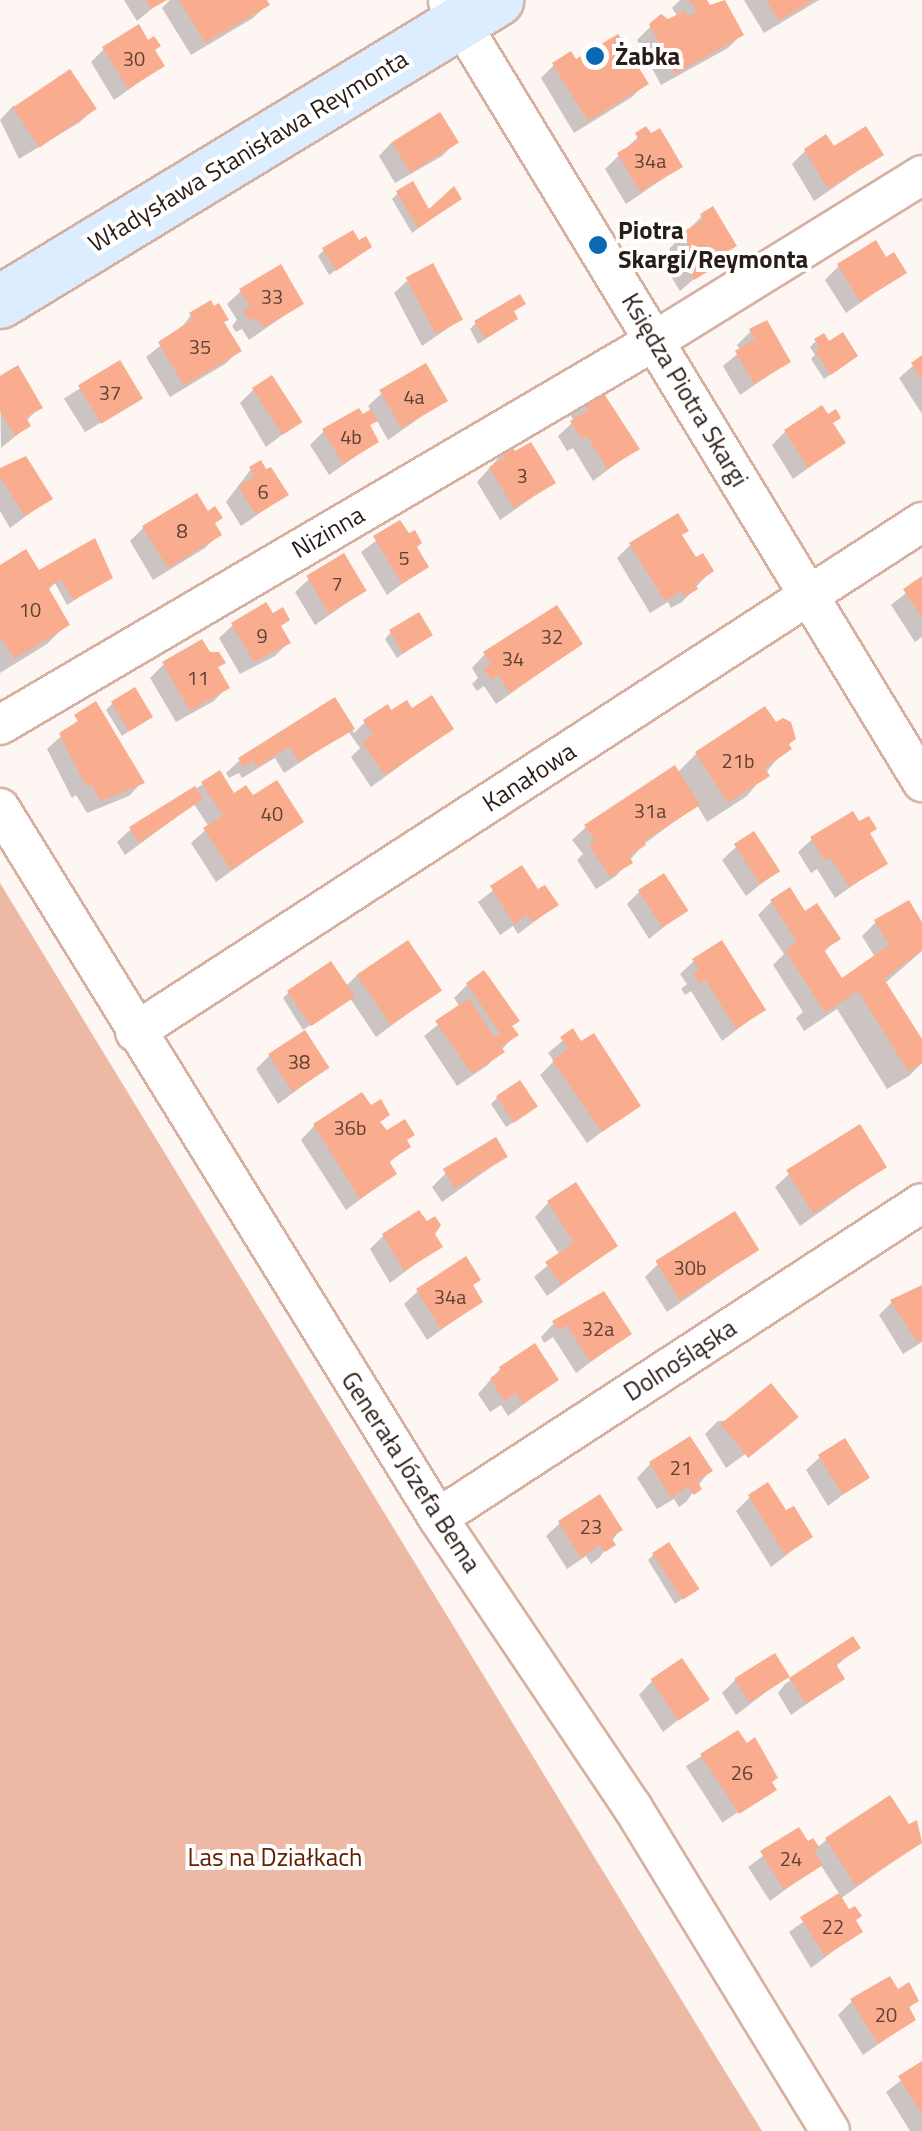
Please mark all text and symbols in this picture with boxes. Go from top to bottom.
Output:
place label: Żabka [615,41,680,71]
street label: Władysława Stanisława Reymonta [83,44,413,258]
marker: Żabka [584,45,606,67]
house number: 30 [123,46,145,70]
house number: 34a [634,148,666,172]
place label: Piotra Skargi/Reymonta [618,216,808,275]
marker: Piotra Skargi/Reymonta [587,234,609,256]
house number: 33 [261,284,283,308]
street label: Księdza Piotra Skargi [615,288,755,492]
house number: 35 [189,334,211,358]
house number: 37 [99,380,121,404]
house number: 4a [403,384,425,408]
house number: 4b [340,424,362,448]
house number: 3 [516,463,528,487]
house number: 6 [257,479,269,503]
street label: Nizinna [286,499,370,565]
house number: 8 [176,518,188,542]
house number: 5 [398,545,410,569]
house number: 7 [331,571,343,595]
house number: 10 [19,597,41,621]
house number: 9 [256,623,268,647]
house number: 32 [541,624,563,648]
house number: 34 [502,646,524,670]
house number: 11 [187,665,209,689]
street label: Kanałowa [477,736,581,818]
house number: 21b [722,748,754,772]
house number: 31a [634,798,666,822]
house number: 40 [261,801,283,825]
house number: 38 [288,1049,310,1073]
house number: 36b [334,1115,366,1139]
house number: 30b [674,1255,706,1279]
house number: 34a [434,1284,466,1308]
street label: Dolnośląska [618,1313,742,1407]
house number: 32a [582,1316,614,1340]
street label: Generała Józefa Bema [335,1366,487,1578]
house number: 21 [670,1455,692,1479]
house number: 23 [580,1514,602,1538]
house number: 26 [731,1760,753,1784]
park label: Las na Działkach [187,1842,363,1872]
house number: 24 [780,1846,802,1870]
house number: 22 [822,1914,844,1938]
house number: 20 [875,2002,897,2026]

